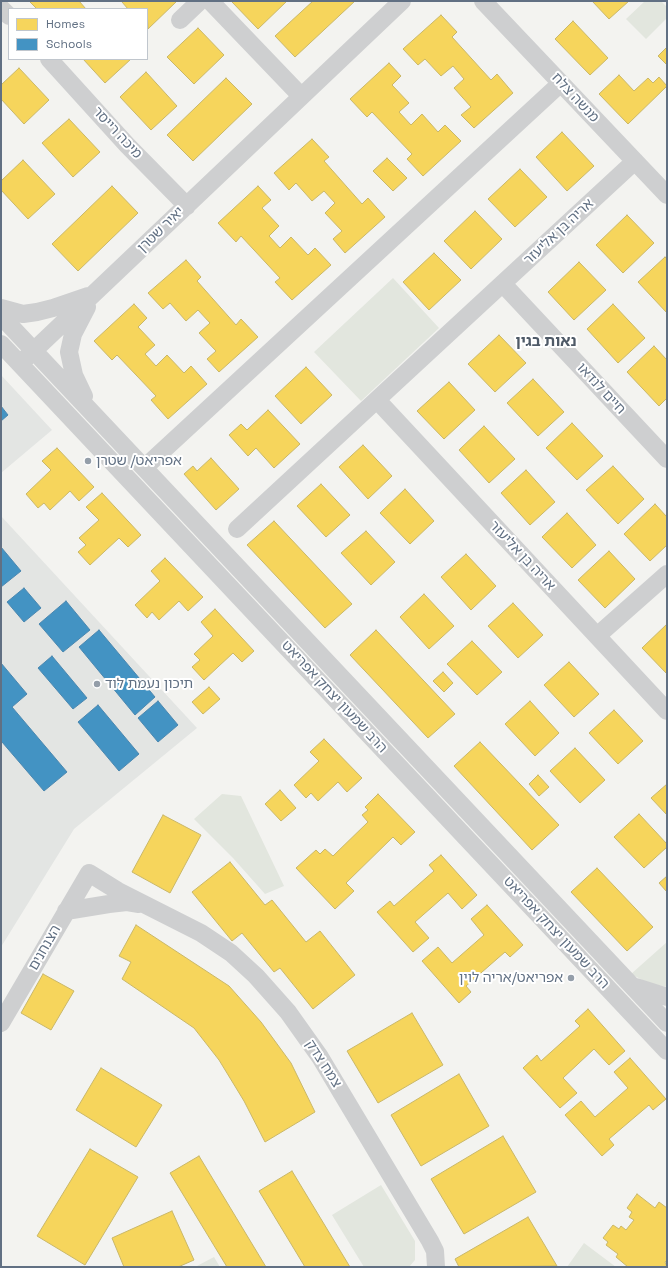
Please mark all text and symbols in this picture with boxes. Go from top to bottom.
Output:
legend [8,8,148,60]
text: Homes [46,16,85,32]
text: Schools [46,36,92,52]
street label: מנשה צלח [548,70,602,126]
street label: מיכה רייסר [89,104,145,162]
street label: אריה בן אליעזר [521,195,597,269]
street label: יאיר שטרן [134,204,188,256]
district label: נאות בגין [516,333,576,351]
street label: חיים לנדאו [573,360,629,418]
place label: אפריאט/ שטרן [96,453,182,469]
marker: אפריאט/ שטרן [83,456,93,466]
street label: אריה בן אליעזר [485,518,559,594]
street label: הרב שמעון יצחק אפריאט [278,638,390,756]
place label: תיכון נעמת לוד [105,676,193,692]
marker: תיכון נעמת לוד [92,679,102,689]
street label: הרב שמעון יצחק אפריאט [500,874,612,992]
street label: הצנחנים [25,922,65,974]
place label: אפריאט/אריה לוין [459,970,563,986]
marker: אפריאט/אריה לוין [566,973,576,983]
street label: צמח צדק [301,1037,345,1091]

